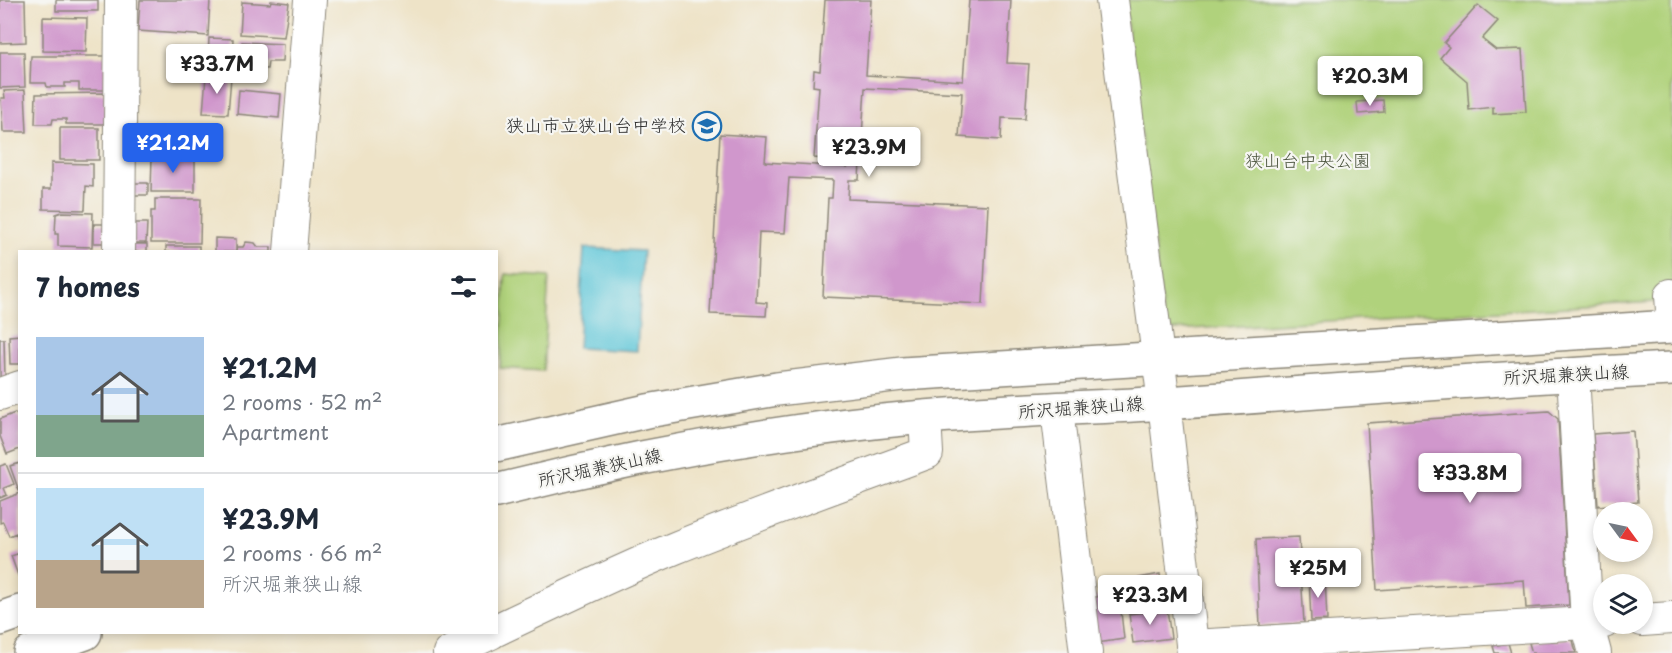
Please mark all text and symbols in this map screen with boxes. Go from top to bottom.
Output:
pin: ¥33.7M [168,44,266,95]
text: ¥33.7M [180,48,254,78]
pin: ¥20.3M [1321,56,1419,107]
text: ¥20.3M [1332,60,1408,90]
school or university icon: 狭山市立狭山台中学校 [691,110,723,142]
place label: 狭山市立狭山台中学校 [506,111,686,138]
pin: ¥21.2M [124,123,222,174]
text: ¥21.2M [136,127,210,157]
pin: ¥23.9M [820,127,918,178]
text: ¥23.9M [832,131,906,161]
park label: 狭山台中央公園 [1245,146,1371,173]
text: 7 homes [36,267,140,306]
icon: filters [447,270,480,303]
text: ¥21.2M [222,348,317,387]
street label: 所沢堀兼狭山線 [1502,357,1630,390]
icon: home [84,361,156,433]
text: 2 rooms · 52 m² [222,387,382,417]
street label: 所沢堀兼狭山線 [1017,389,1145,424]
text: Apartment [222,417,329,447]
street label: 所沢堀兼狭山線 [535,440,664,493]
pin: ¥33.8M [1421,453,1519,504]
text: ¥33.8M [1432,457,1508,487]
text: ¥23.9M [222,499,319,538]
north arrow [1593,502,1653,562]
map controls [1593,502,1653,634]
icon: home [84,512,156,584]
text: 2 rooms · 66 m² [222,538,382,568]
pin: ¥25M [1282,548,1354,599]
text: ¥25M [1289,552,1347,582]
text: 所沢堀兼狭山線 [222,568,362,598]
button: layers [1593,574,1653,634]
pin: ¥23.3M [1101,575,1199,626]
text: ¥23.3M [1112,579,1188,609]

